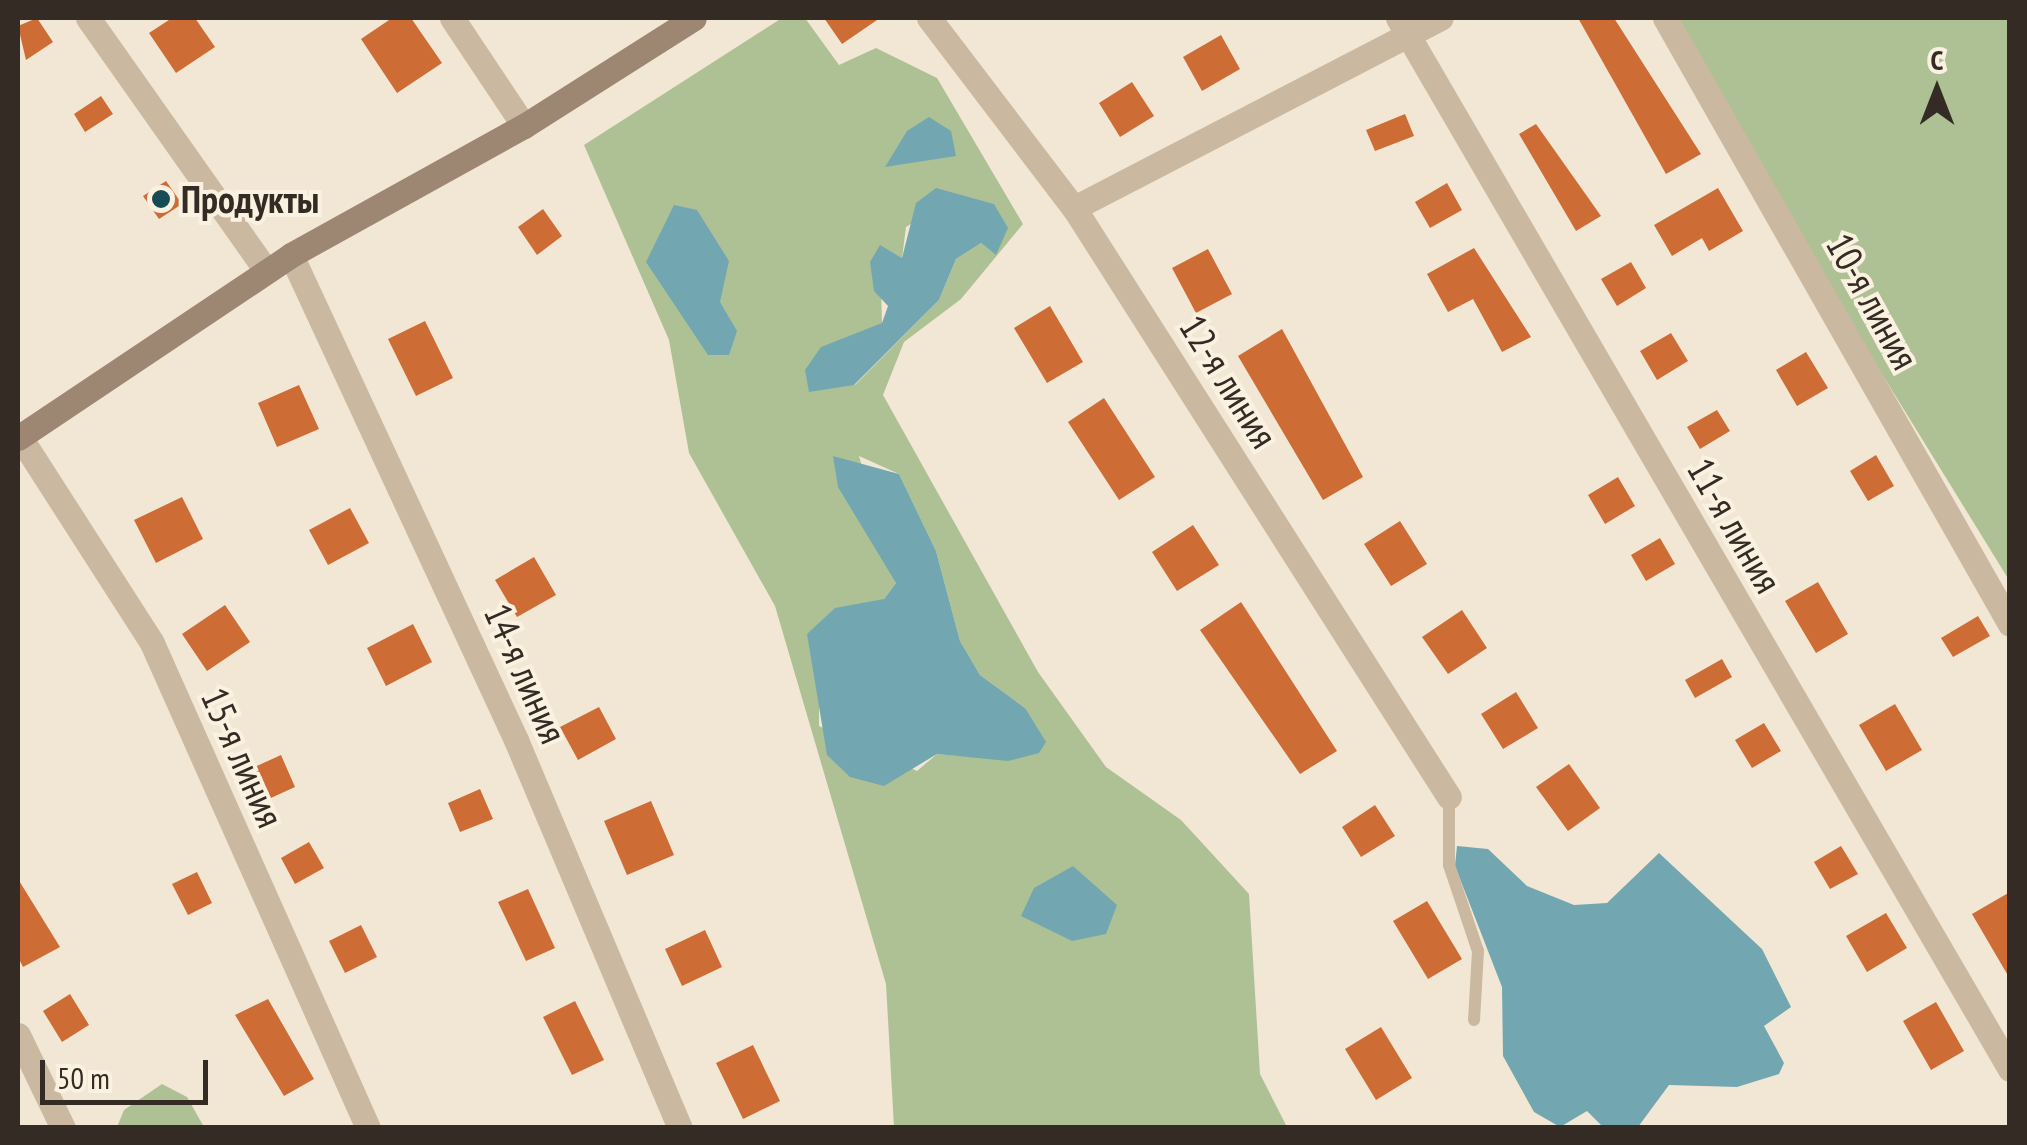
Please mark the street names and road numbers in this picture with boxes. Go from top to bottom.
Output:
street label: 10-я линия [1817,225,1929,377]
street label: 12-я линия [1170,306,1288,456]
street label: 11-я линия [1678,449,1792,601]
street label: 14-я линия [475,596,577,750]
street label: 15-я линия [192,680,294,834]

